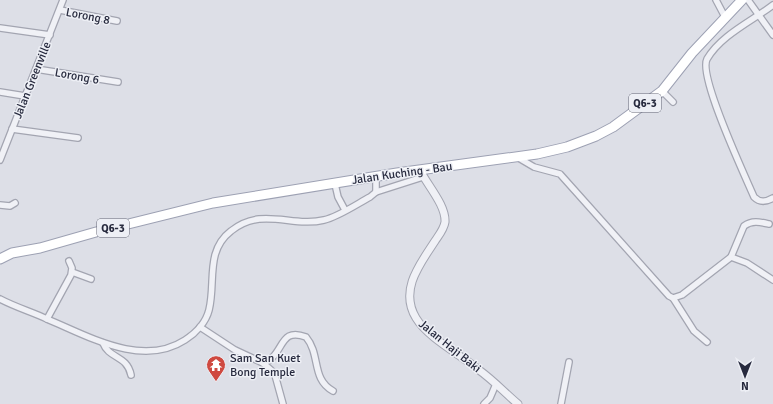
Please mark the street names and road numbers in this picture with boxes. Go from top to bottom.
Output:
street label: Lorong 8 [65,5,111,28]
street label: Jalan Greenville [10,40,55,121]
street label: Lorong 6 [54,65,100,88]
road number: Q6-3 [629,94,661,112]
street label: Jalan Kuching - Bau [351,159,453,188]
road number: Q6-3 [97,219,129,237]
street label: Jalan Haji Baki [415,317,484,376]

